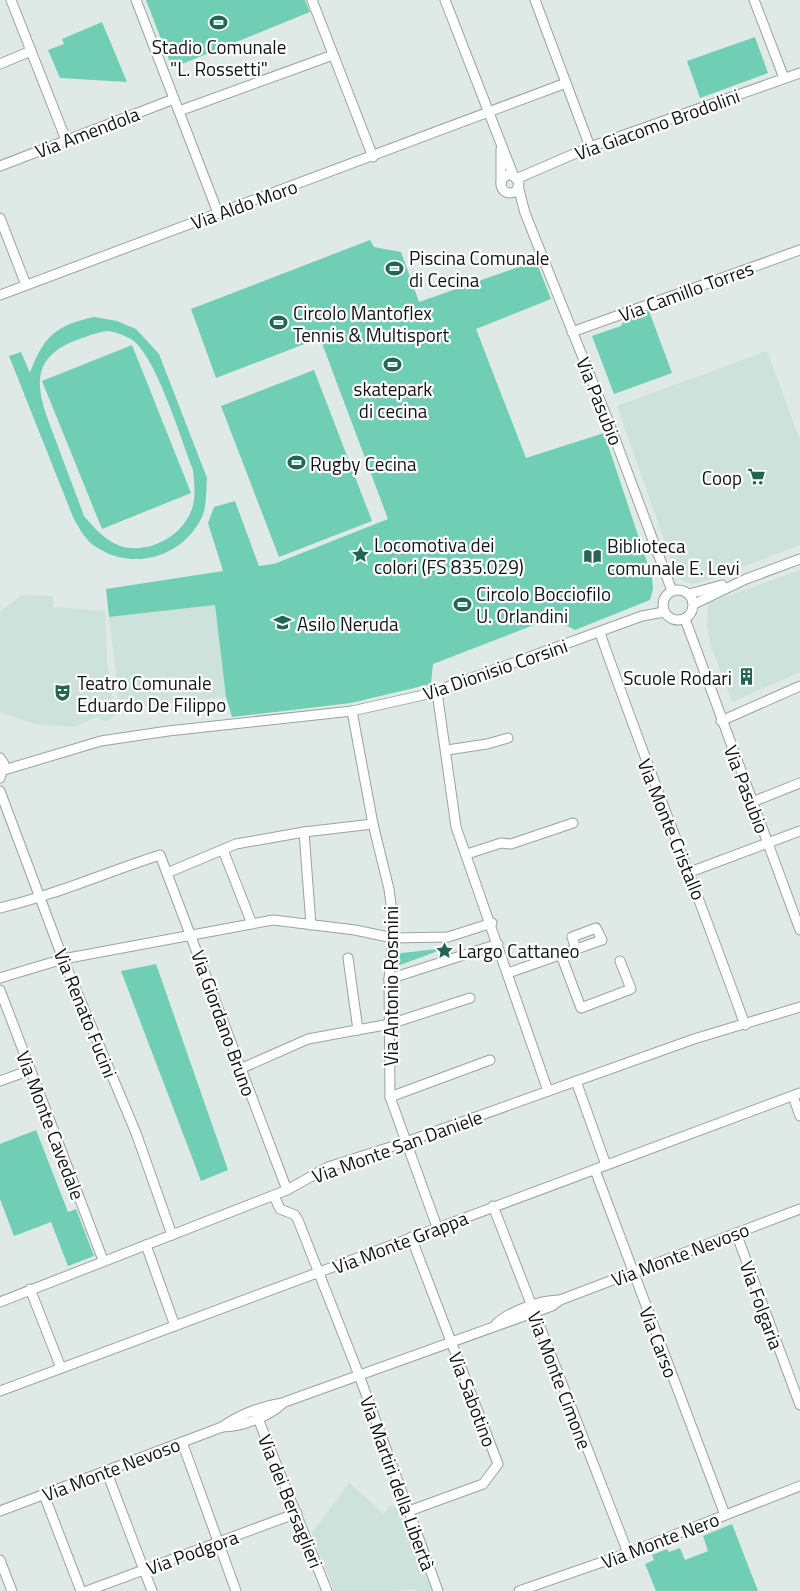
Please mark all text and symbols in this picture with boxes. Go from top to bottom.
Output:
sports icon: Stadio Comunale "L. Rossetti" [209,13,229,33]
place label: Stadio Comunale "L. Rossetti" [152,32,286,83]
street label: Via Giacomo Brodolini [570,81,744,167]
street label: Via Amendola [30,99,144,165]
street label: Via Aldo Moro [187,171,301,237]
place label: Piscina Comunale di Cecina [409,243,549,294]
street label: Via Camillo Torres [615,253,758,329]
sports icon: Piscina Comunale di Cecina [385,258,405,278]
place label: Circolo Mantoflex Tennis & Multisport [293,298,449,349]
sports icon: Circolo Mantoflex Tennis & Multisport [269,313,289,333]
street label: Via Pasubio [569,353,631,449]
sports icon: skatepark di cecina [383,355,403,375]
place label: skatepark di cecina [354,374,432,425]
place label: Rugby Cecina [310,449,417,478]
sports icon: Rugby Cecina [286,453,306,473]
place label: Coop [702,463,742,492]
supermarket icon: Coop [746,467,766,487]
place label: Locomotiva dei colori (FS 835.029) [374,530,524,581]
place label: Biblioteca comunale E. Levi [607,531,740,582]
place icon: Locomotiva dei colori (FS 835.029) [350,545,370,565]
library icon: Biblioteca comunale E. Levi [583,546,603,566]
place label: Circolo Bocciofilo U. Orlandini [476,579,611,630]
sports icon: Circolo Bocciofilo U. Orlandini [452,594,472,614]
place label: Asilo Neruda [297,609,399,638]
school or university icon: Asilo Neruda [273,613,293,633]
street label: Via Dionisio Corsini [419,631,571,707]
place label: Scuole Rodari [623,663,732,692]
building icon: Scuole Rodari [736,667,756,687]
place label: Teatro Comunale Eduardo De Filippo [77,668,226,719]
theatre icon: Teatro Comunale Eduardo De Filippo [53,683,73,703]
street label: Via Pasubio [717,741,777,837]
street label: Via Monte Cristallo [630,754,714,904]
street label: Via Antonio Rosmini [376,906,405,1066]
place label: Largo Cattaneo [458,936,580,965]
place icon: Largo Cattaneo [434,940,454,960]
street label: Via Renato Fucini [47,944,125,1082]
street label: Via Giordano Bruno [184,946,264,1100]
street label: Via Monte Cavedale [9,1046,93,1204]
street label: Via Monte San Daniele [308,1102,486,1190]
street label: Via Monte Grappa [328,1203,472,1281]
street label: Via Monte Nevoso [607,1214,753,1294]
street label: Via Folgaria [733,1257,792,1354]
street label: Via Carso [632,1302,686,1382]
street label: Via Monte Cimone [520,1307,600,1453]
street label: Via Sabotino [442,1347,504,1451]
street label: Via Martiri della Libertà [353,1391,443,1575]
street label: Via Monte Nevoso [38,1429,184,1509]
street label: Via dei Bersaglieri [251,1430,331,1572]
street label: Via Monte Nero [597,1504,723,1576]
street label: Via Podgora [142,1522,243,1582]

